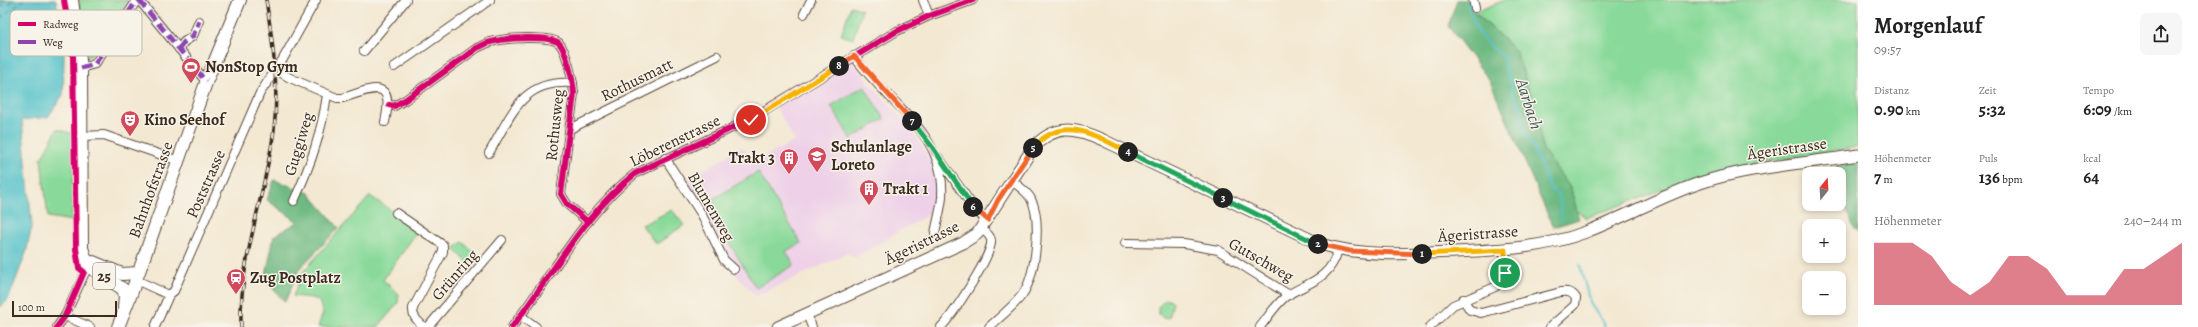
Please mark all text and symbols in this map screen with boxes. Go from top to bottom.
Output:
legend [10,10,142,56]
text: Morgenlauf [1874,11,1982,41]
button: share [2140,13,2182,55]
text: Radweg [43,17,79,32]
text: Weg [42,35,63,50]
text: 09:57 [1874,41,1901,58]
street label: Rothusmatt [597,53,677,107]
sports icon: NonStop Gym [180,56,202,84]
place label: NonStop Gym [205,56,299,78]
pin: 8 [829,56,849,76]
text: 8 [836,58,842,73]
water label: Aarbach [1510,74,1548,133]
text: Distanz [1874,83,1909,98]
text: Zeit [1979,83,1996,98]
text: Tempo [2083,83,2114,98]
street label: Rothusweg [540,88,570,162]
text: 0.90 [1874,98,1904,121]
text: 5:32 [1979,98,2005,121]
text: 6:09 [2083,98,2112,121]
pin [734,103,768,137]
text: km [1904,104,1920,119]
text: /km [2112,104,2132,119]
theatre icon: Kino Seehof [119,109,141,137]
place label: Kino Seehof [144,109,227,131]
street label: Guggiweg [279,109,319,179]
icon: check [740,109,762,131]
street label: Löberenstrasse [626,110,724,172]
pin: 7 [902,111,922,131]
text: 7 [910,113,914,128]
street label: Ägeristrasse [1745,133,1828,166]
place label: Schulanlage Loreto [831,136,912,176]
pin: 5 [1023,138,1043,158]
street label: Bahnhofstrasse [123,139,179,241]
text: 5 [1031,140,1035,155]
pin: 4 [1118,142,1138,162]
text: 4 [1125,144,1131,159]
school or university icon: Schulanlage Loreto [806,145,828,173]
street label: Poststrasse [181,146,231,222]
place label: Trakt 3 [729,147,775,169]
building icon: Trakt 3 [778,147,800,175]
text: Höhenmeter [1874,151,1931,166]
text: Puls [1979,151,1998,166]
text: kcal [2083,151,2101,166]
text: 7 [1874,166,1881,189]
text: 136 [1979,166,2000,189]
text: 64 [2083,166,2099,189]
north arrow [1802,167,1846,211]
map controls [1802,167,1846,315]
street label: Blumenweg [682,168,740,246]
text: m [1881,172,1893,187]
text: bpm [2000,172,2023,187]
building icon: Trakt 1 [858,178,880,206]
place label: Trakt 1 [883,178,928,200]
pin: 3 [1213,188,1233,208]
text: 3 [1221,190,1225,205]
pin: 6 [963,197,983,217]
text: 6 [970,199,976,214]
text: Höhenmeter [1874,212,1942,229]
text: 240–244 m [2124,212,2182,229]
street label: Ägeristrasse [880,216,963,271]
button: + [1802,219,1846,263]
street label: Ägeristrasse [1436,220,1519,248]
street label: Gutschweg [1224,233,1298,287]
pin: 2 [1308,234,1328,254]
text: 2 [1315,236,1321,251]
pin: 1 [1412,244,1432,264]
street label: Grünring [427,245,483,305]
text: 1 [1420,246,1424,261]
pin [1488,256,1522,290]
icon: arrive [1494,262,1516,284]
road number: 25 [93,263,115,289]
station icon: Zug Postplatz [225,267,247,295]
place label: Zug Postplatz [250,267,341,289]
button: − [1802,271,1846,315]
scale bar [12,299,117,318]
text: 100 m [18,300,45,315]

